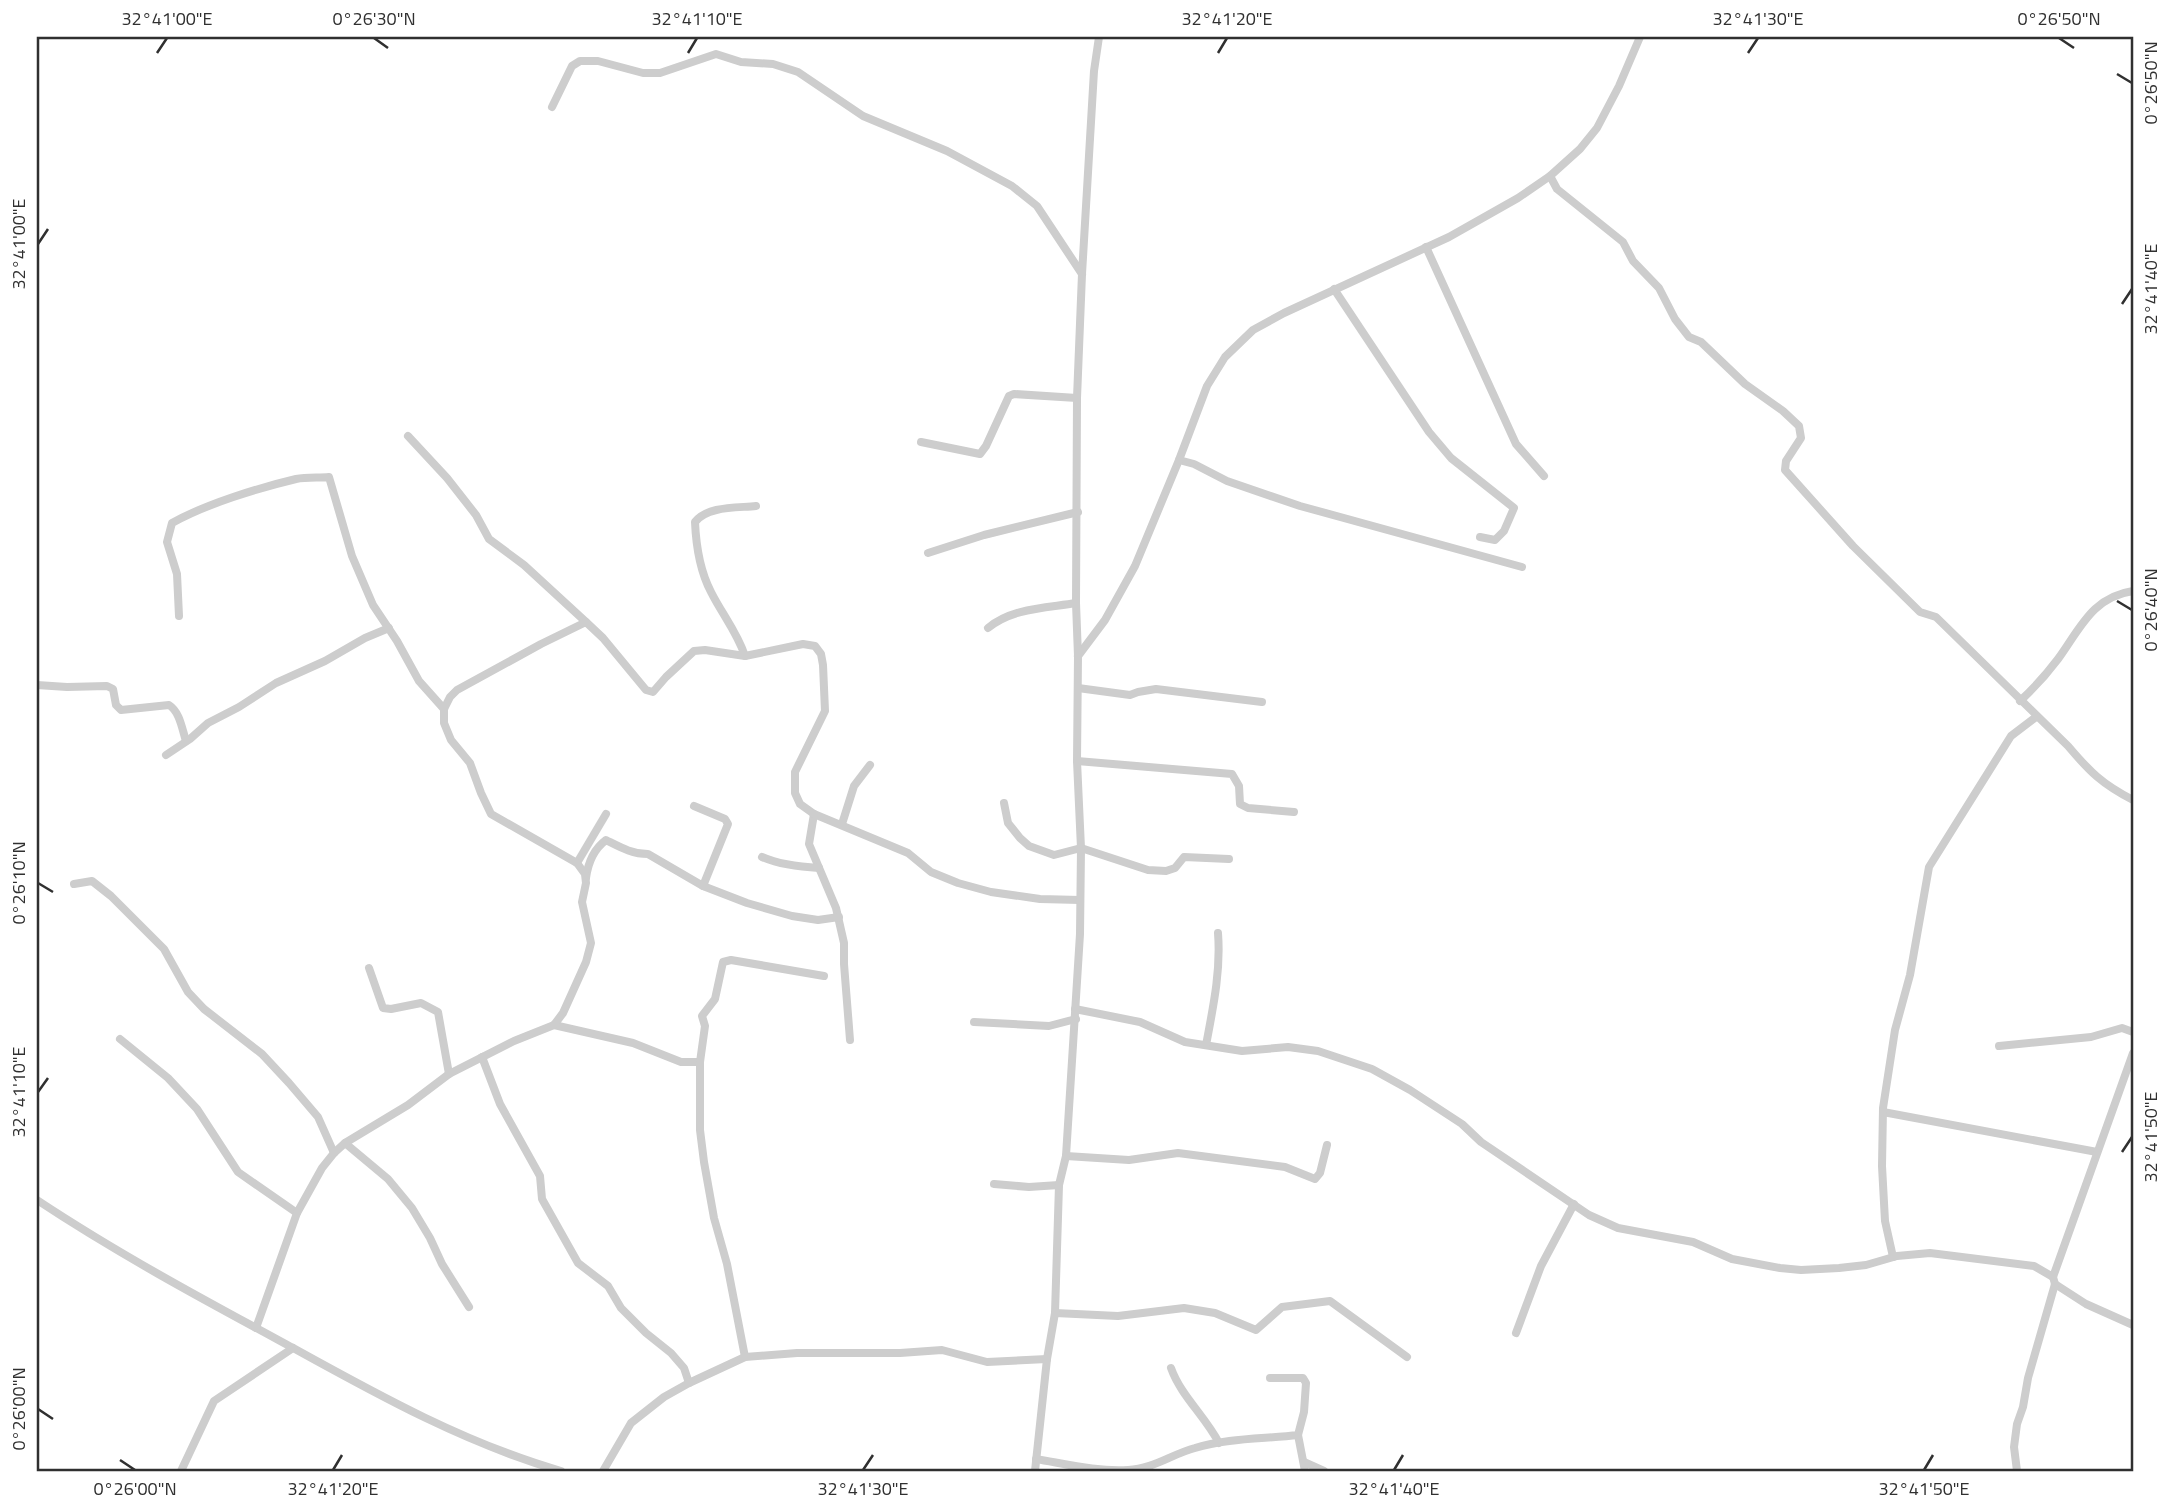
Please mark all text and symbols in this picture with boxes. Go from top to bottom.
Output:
text: 32°41'00"E [122,5,213,32]
text: 0°26'30"N [332,5,416,32]
text: 32°41'10"E [652,5,743,32]
text: 32°41'20"E [1182,5,1273,32]
text: 32°41'30"E [1713,5,1804,32]
text: 0°26'50"N [2017,5,2101,32]
text: 0°26'50"N [2137,41,2164,125]
text: 32°41'00"E [5,198,32,289]
text: 32°41'40"E [2137,243,2164,334]
text: 0°26'40"N [2137,568,2164,652]
text: 0°26'10"N [5,841,32,925]
text: 32°41'10"E [5,1046,32,1137]
text: 32°41'50"E [2137,1091,2164,1182]
text: 0°26'00"N [5,1367,32,1451]
text: 0°26'00"N [93,1475,177,1502]
text: 32°41'20"E [288,1475,379,1502]
text: 32°41'30"E [818,1475,909,1502]
text: 32°41'40"E [1349,1475,1440,1502]
text: 32°41'50"E [1879,1475,1970,1502]

